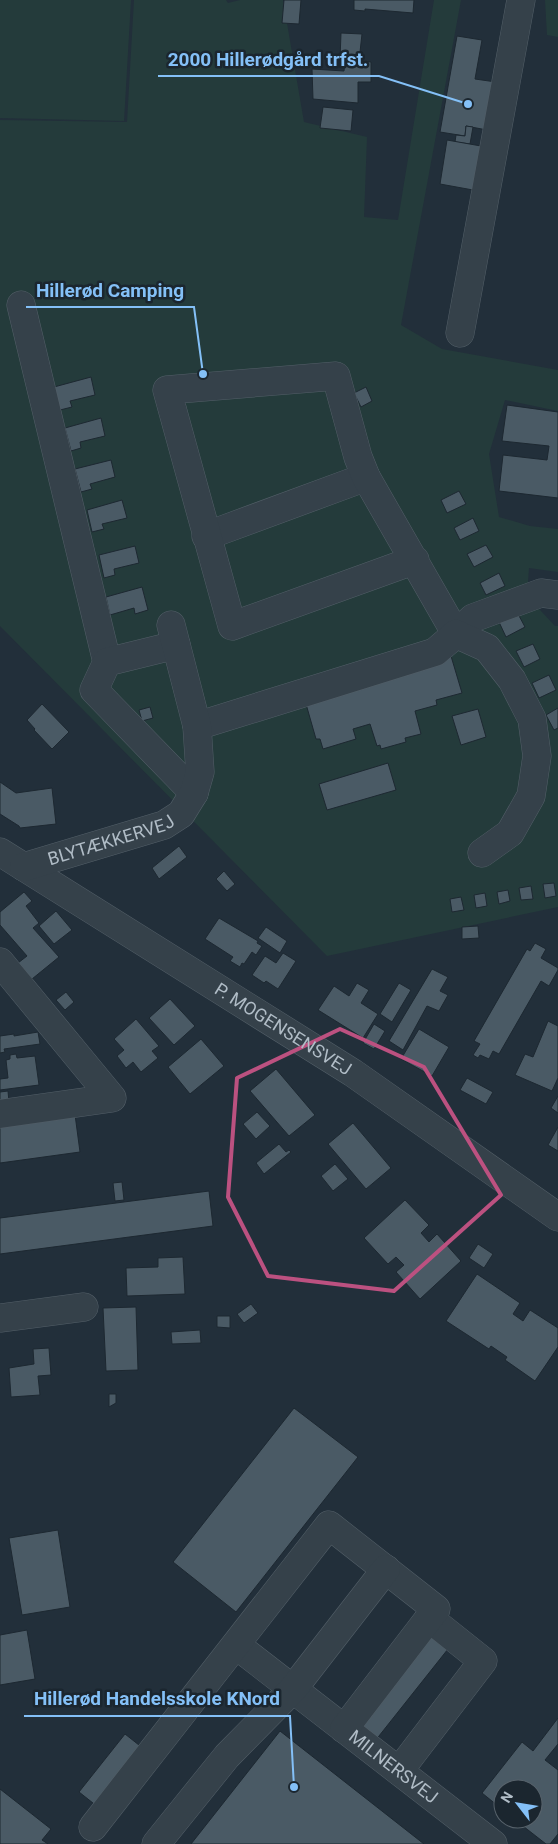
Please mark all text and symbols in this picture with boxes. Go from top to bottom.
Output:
callout: 2000 Hillerødgård trfst. [158,42,379,76]
text: 2000 Hillerødgård trfst. [168,48,368,71]
callout: Hillerød Camping [26,273,194,307]
text: Hillerød Camping [36,279,184,302]
street label: BLYTÆKKERVEJ [45,810,178,869]
street label: P. MOGENSENSVEJ [211,978,356,1079]
callout: Hillerød Handelsskole KNord [24,1682,290,1716]
text: Hillerød Handelsskole KNord [34,1687,280,1710]
street label: MILNERSVEJ [345,1725,442,1807]
north arrow [493,1779,543,1829]
text: N [497,1789,516,1806]

